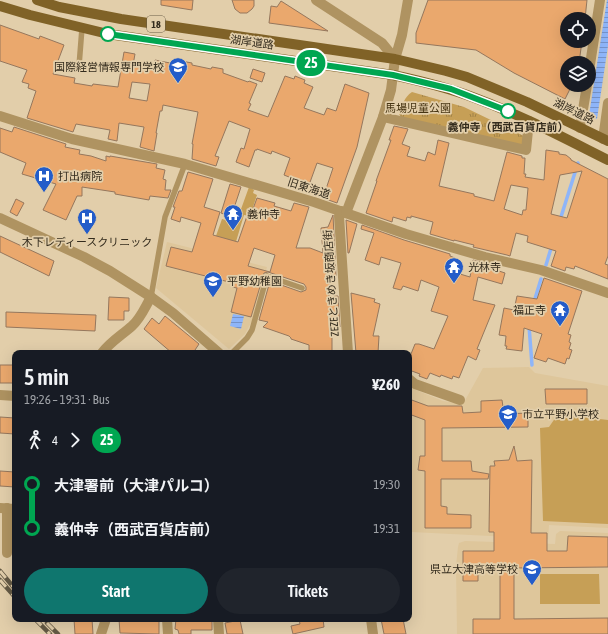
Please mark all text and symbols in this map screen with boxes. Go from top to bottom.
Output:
map controls [560,12,596,92]
button: locate [560,12,596,48]
road number: 18 [147,16,165,32]
unlabelled marker [100,26,116,42]
street label: 湖岸道路 [229,33,275,51]
line badge: 25 [293,50,329,76]
text: 25 [304,55,318,71]
school or university icon: 国際経営情報専門学校 [167,56,189,84]
button: layers [560,56,596,92]
place label: 国際経営情報専門学校 [54,61,164,73]
street label: 湖岸道路 [552,96,596,126]
park label: 馬場児童公園 [385,102,451,114]
marker: 義仲寺（西武百貨店前） [500,103,516,119]
place label: 義仲寺（西武百貨店前） [448,121,569,133]
hospital icon: 打出病院 [33,165,55,193]
place label: 打出病院 [58,170,102,182]
street label: 旧東海道 [286,175,332,201]
temple icon: 義仲寺 [222,203,244,231]
hospital icon: 木下レディースクリニック [76,207,98,235]
place label: 義仲寺 [247,208,280,220]
street label: ZEZEときめき坂商店街 [321,229,341,337]
place label: 木下レディースクリニック [22,236,152,248]
temple icon: 光林寺 [443,256,465,284]
place label: 光林寺 [468,261,501,273]
school or university icon: 平野幼稚園 [202,270,224,298]
place label: 平野幼稚園 [227,275,282,287]
temple icon: 福正寺 [549,299,571,327]
place label: 福正寺 [513,304,546,316]
text: 5 min [24,364,69,390]
text: ¥260 [372,376,400,393]
text: 19:26 – 19:31 · Bus [24,392,110,407]
school or university icon: 市立平野小学校 [497,403,519,431]
place label: 市立平野小学校 [522,408,599,420]
icon: walk [24,429,46,451]
icon: forward [64,429,86,451]
text: 25 [100,432,113,448]
text: 4 [52,433,58,448]
text: 大津署前（大津パルコ） [54,477,219,494]
text: 19:30 [373,477,400,492]
text: 義仲寺（西武百貨店前） [54,521,219,538]
text: 19:31 [373,521,400,536]
school or university icon: 県立大津高等学校 [521,558,543,586]
place label: 県立大津高等学校 [430,563,518,575]
button: Start [24,568,208,614]
button: Tickets [216,568,400,614]

